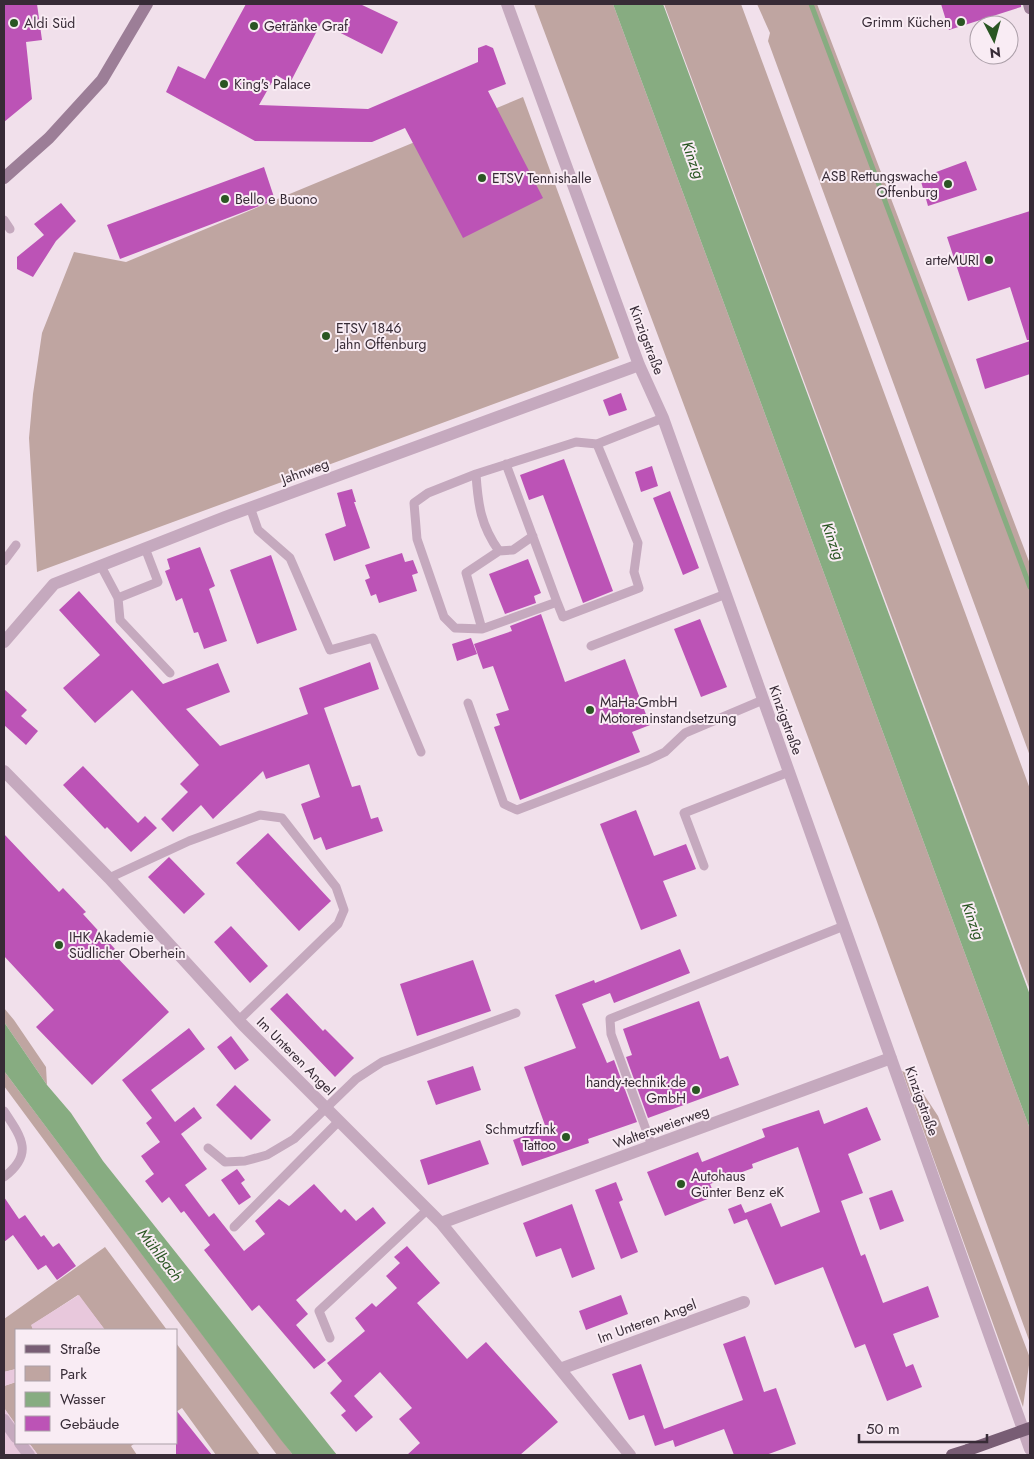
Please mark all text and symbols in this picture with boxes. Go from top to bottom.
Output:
place label: Grimm Küchen [862,12,951,32]
place label: Aldi Süd [24,13,75,33]
north arrow [969,15,1019,65]
place label: Getränke Graf [264,16,349,36]
marker: Grimm Küchen [955,16,967,28]
marker: Aldi Süd [8,17,20,29]
marker: Getränke Graf [248,20,260,32]
text: N [989,42,1002,63]
place label: King's Palace [234,74,311,94]
marker: King's Palace [218,78,230,90]
water label: Kinzig [676,138,710,182]
place label: ASB Rettungswache Offenburg [822,166,938,202]
place label: ETSV Tennishalle [492,168,591,188]
marker: ETSV Tennishalle [476,172,488,184]
marker: ASB Rettungswache Offenburg [942,178,954,190]
place label: Bello e Buono [235,189,318,209]
marker: Bello e Buono [219,193,231,205]
place label: arteMURI [926,250,979,270]
marker: arteMURI [983,254,995,266]
street label: Kinzigstraße [625,303,669,377]
place label: ETSV 1846 Jahn Offenburg [334,318,427,354]
marker: ETSV 1846 Jahn Offenburg [320,330,332,342]
street label: Jahnweg [277,453,332,490]
water label: Kinzig [816,519,850,563]
street label: Kinzigstraße [764,682,808,758]
place label: MaHa-GmbH Motoreninstandsetzung [600,692,736,728]
marker: MaHa-GmbH Motoreninstandsetzung [584,704,596,716]
water label: Kinzig [956,899,990,943]
place label: IHK Akademie Südlicher Oberhein [69,927,186,963]
marker: IHK Akademie Südlicher Oberhein [53,939,65,951]
street label: Im Unteren Angel [252,1012,340,1100]
street label: Kinzigstraße [900,1063,944,1139]
place label: handy-technik.de GmbH [586,1072,686,1108]
marker: handy-technik.de GmbH [690,1084,702,1096]
street label: Waltersweierweg [610,1100,712,1154]
place label: Schmutzfink Tattoo [485,1119,557,1155]
marker: Schmutzfink Tattoo [560,1131,572,1143]
place label: Autohaus Günter Benz eK [691,1166,784,1202]
marker: Autohaus Günter Benz eK [675,1178,687,1190]
water label: Mühlbach [132,1224,188,1286]
street label: Im Unteren Angel [595,1294,699,1348]
legend [15,1329,178,1444]
text: Straße [60,1338,101,1360]
text: Park [60,1363,87,1385]
text: Wasser [60,1388,106,1410]
scale bar [859,1412,986,1444]
text: Gebäude [60,1413,120,1435]
text: 50 m [866,1418,900,1440]

